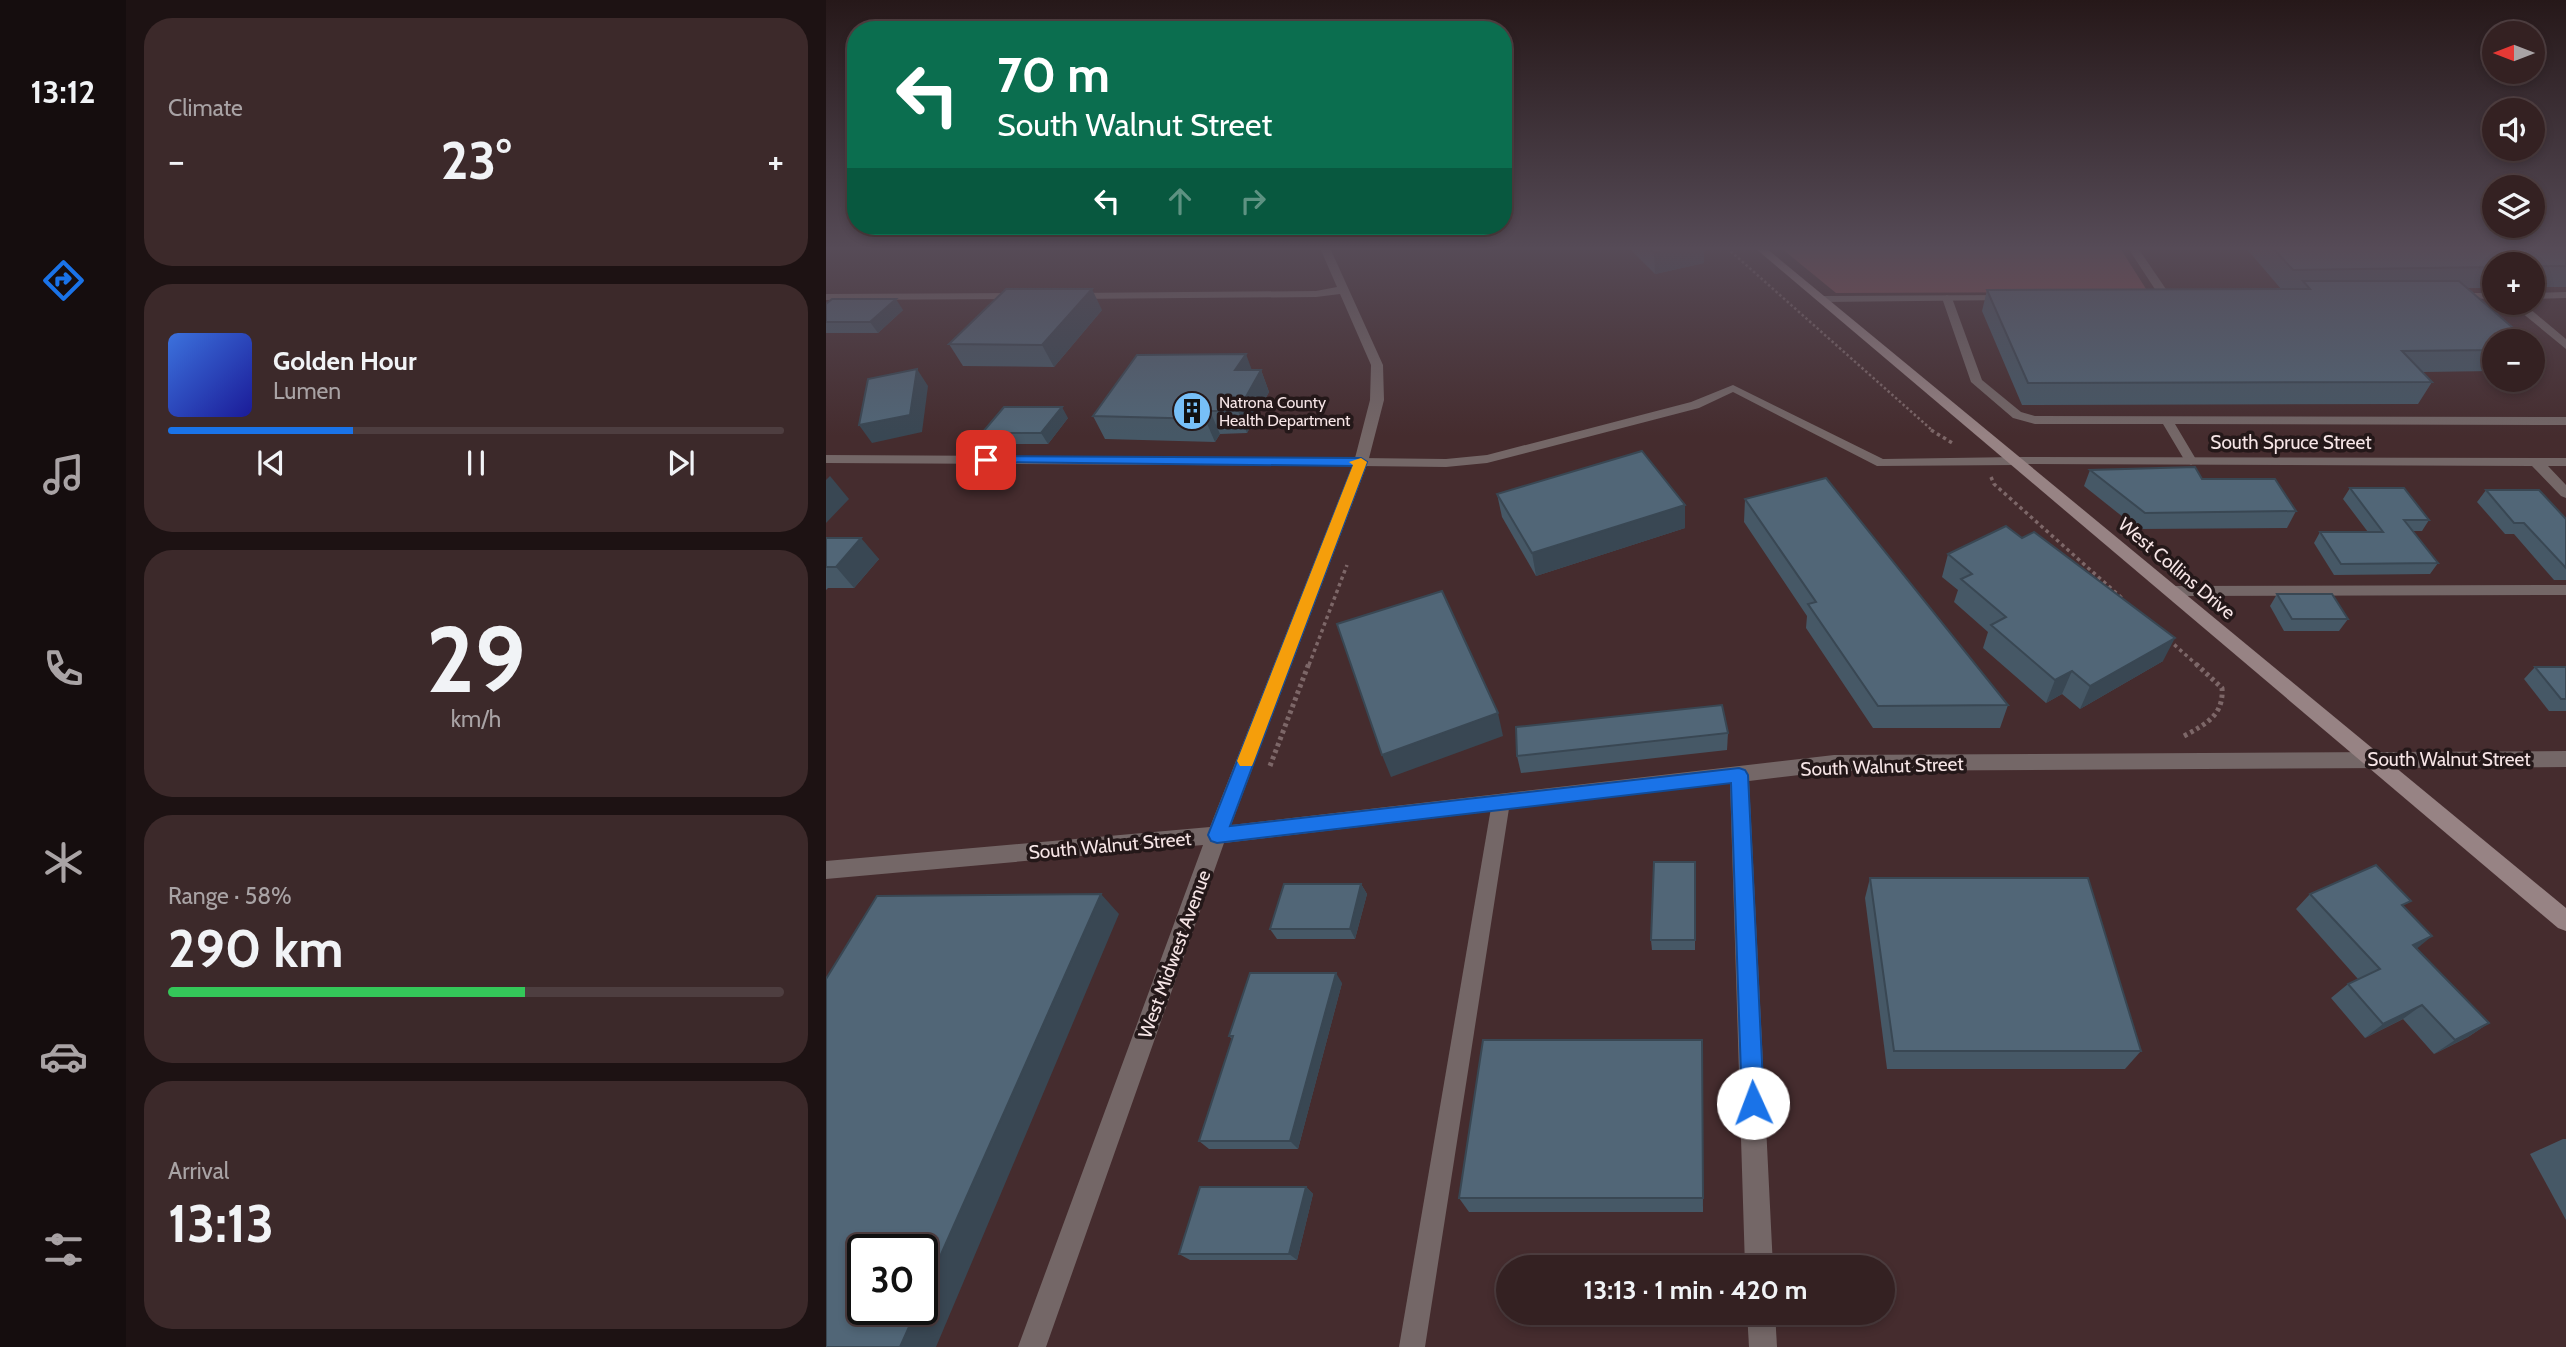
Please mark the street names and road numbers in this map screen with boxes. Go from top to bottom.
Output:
street label: South Spruce Street [2210,431,2372,454]
street label: West Collins Drive [2113,513,2240,624]
street label: South Walnut Street [2367,748,2531,771]
street label: South Walnut Street [1800,752,1965,781]
street label: South Walnut Street [1028,827,1193,864]
street label: West Midwest Avenue [1133,867,1216,1042]

